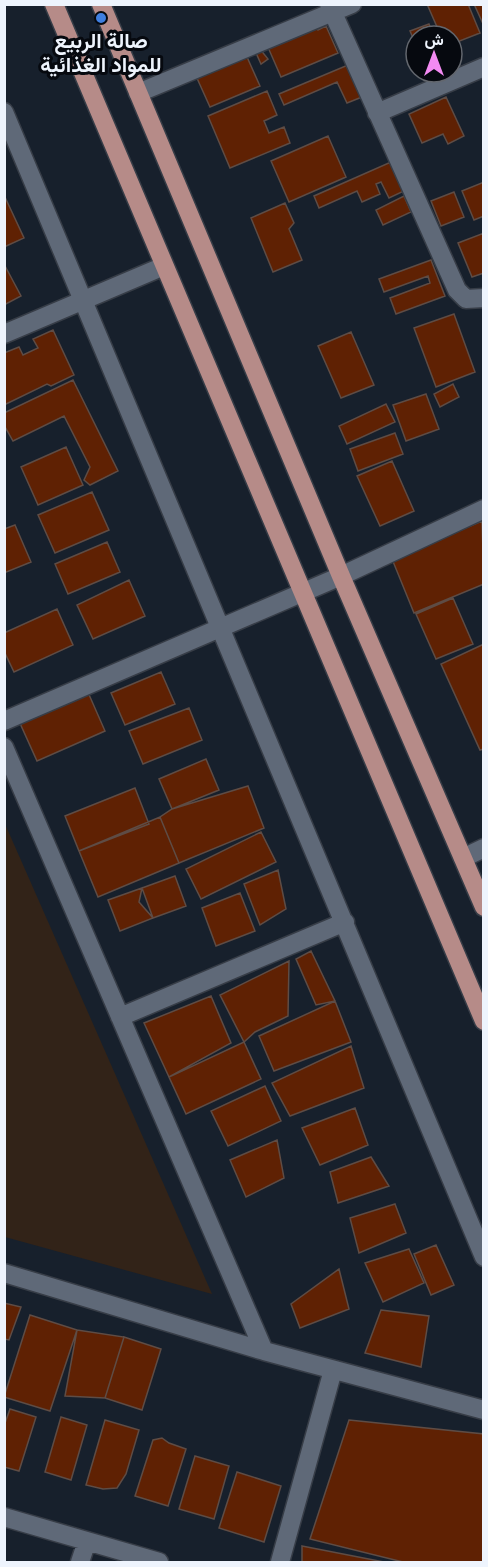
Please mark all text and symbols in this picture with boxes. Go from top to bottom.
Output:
marker: صالة الربيع للمواد الغذائية [94,11,108,25]
north arrow [404,24,464,84]
place label: صالة الربيع للمواد الغذائية [40,26,162,78]
text: ش [424,29,444,49]

